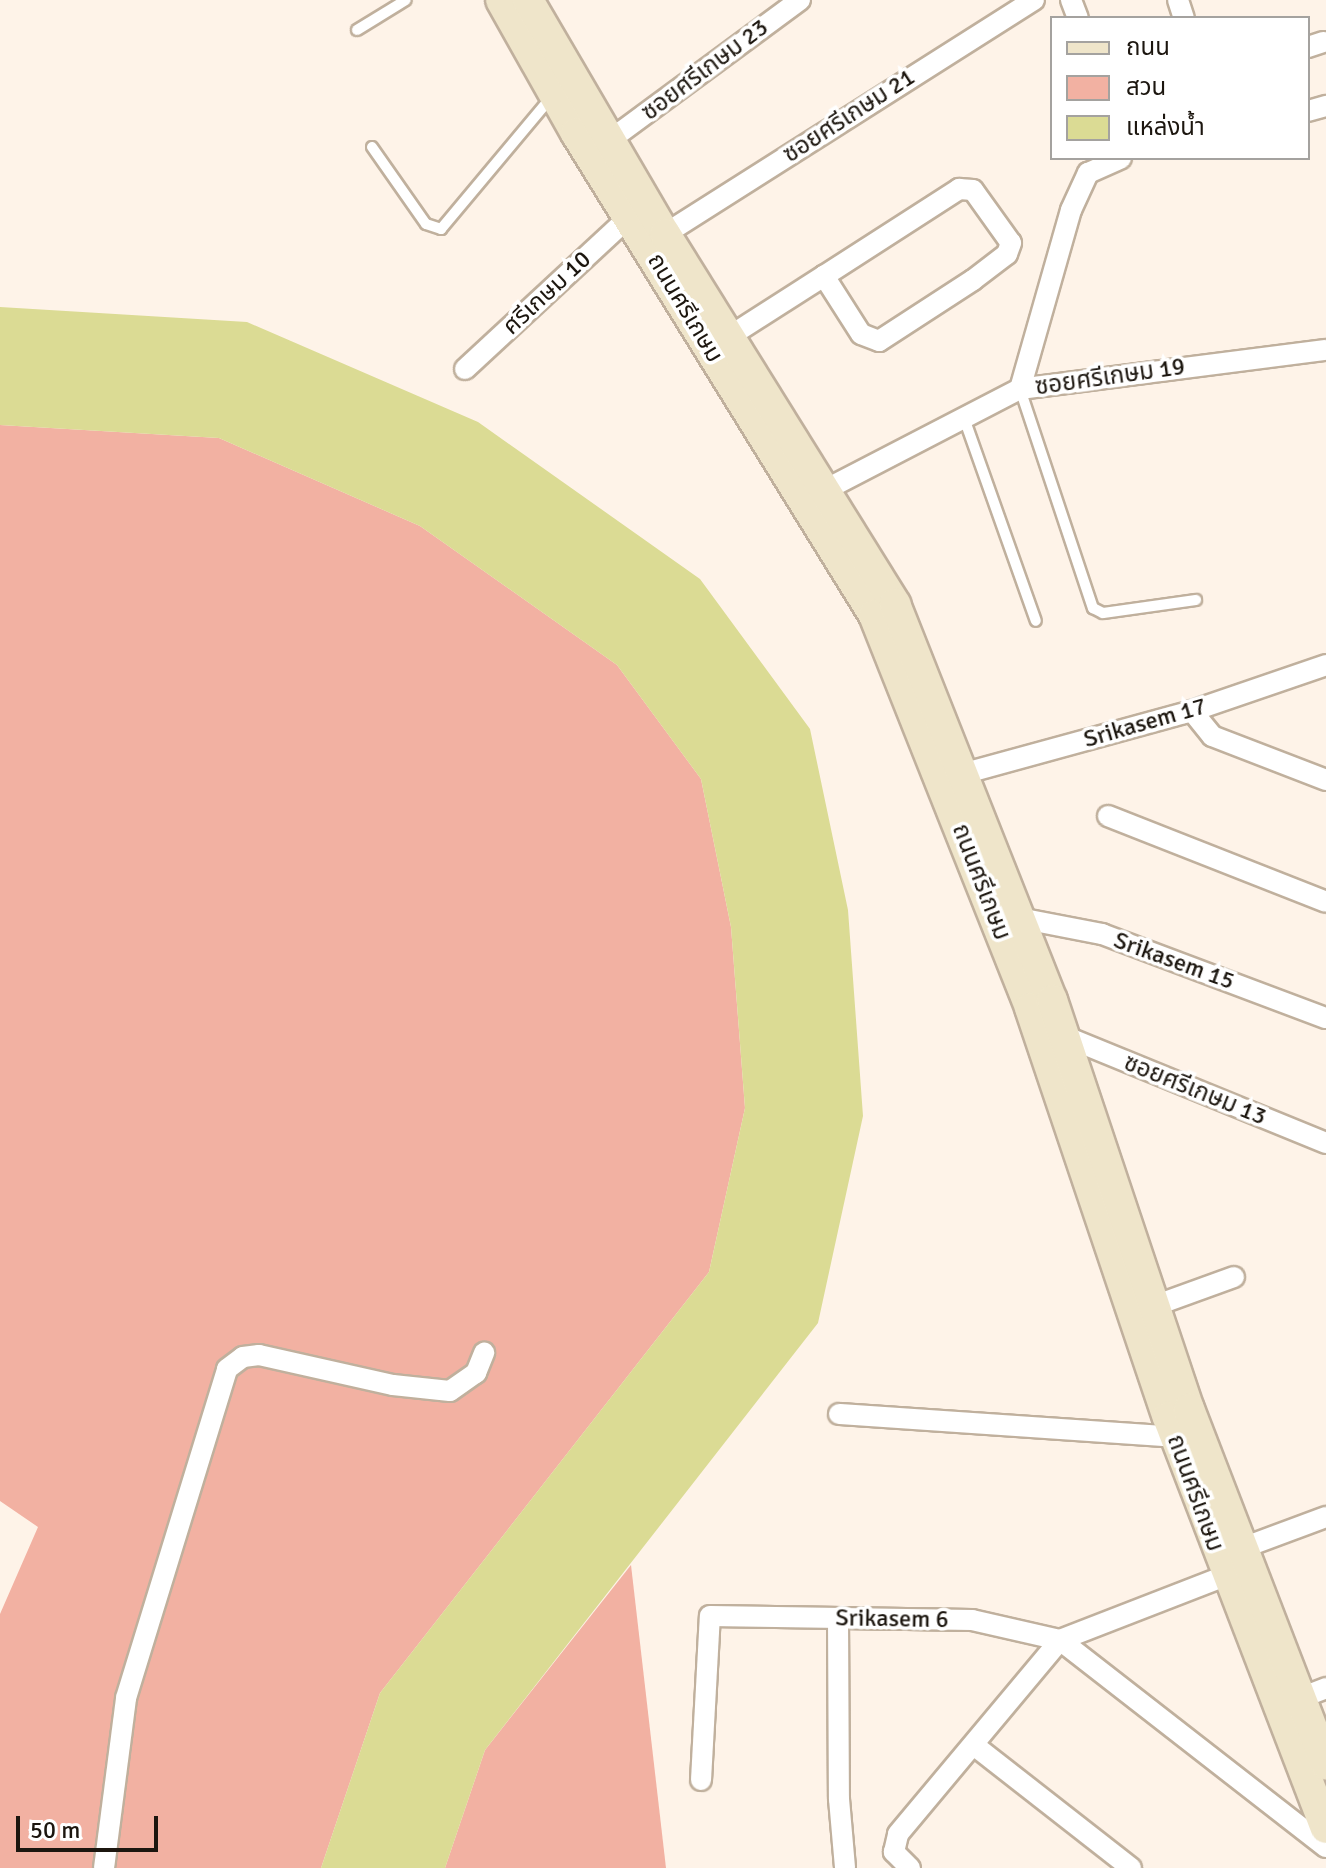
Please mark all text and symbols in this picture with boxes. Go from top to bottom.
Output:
street label: ซอยศรีเกษม 23 [636,13,774,127]
legend [1050,16,1310,160]
text: ถนน [1126,32,1170,62]
street label: ซอยศรีเกษม 21 [778,63,920,169]
text: สวน [1126,72,1166,102]
text: แหล่งน้ำ [1126,112,1205,142]
street label: ศรีเกษม 10 [497,245,597,341]
street label: ถนนศรีเกษม [641,248,729,368]
street label: ซอยศรีเกษม 19 [1033,352,1187,402]
street label: Srikasem 17 [1080,692,1210,754]
street label: ถนนศรีเกษม [946,820,1016,944]
street label: Srikasem 15 [1110,926,1238,996]
street label: ซอยศรีเกษม 13 [1120,1048,1270,1132]
street label: ถนนศรีเกษม [1161,1431,1229,1555]
street label: Srikasem 6 [835,1604,949,1634]
scale bar [20,1800,162,1850]
text: 50 m [30,1815,80,1845]

